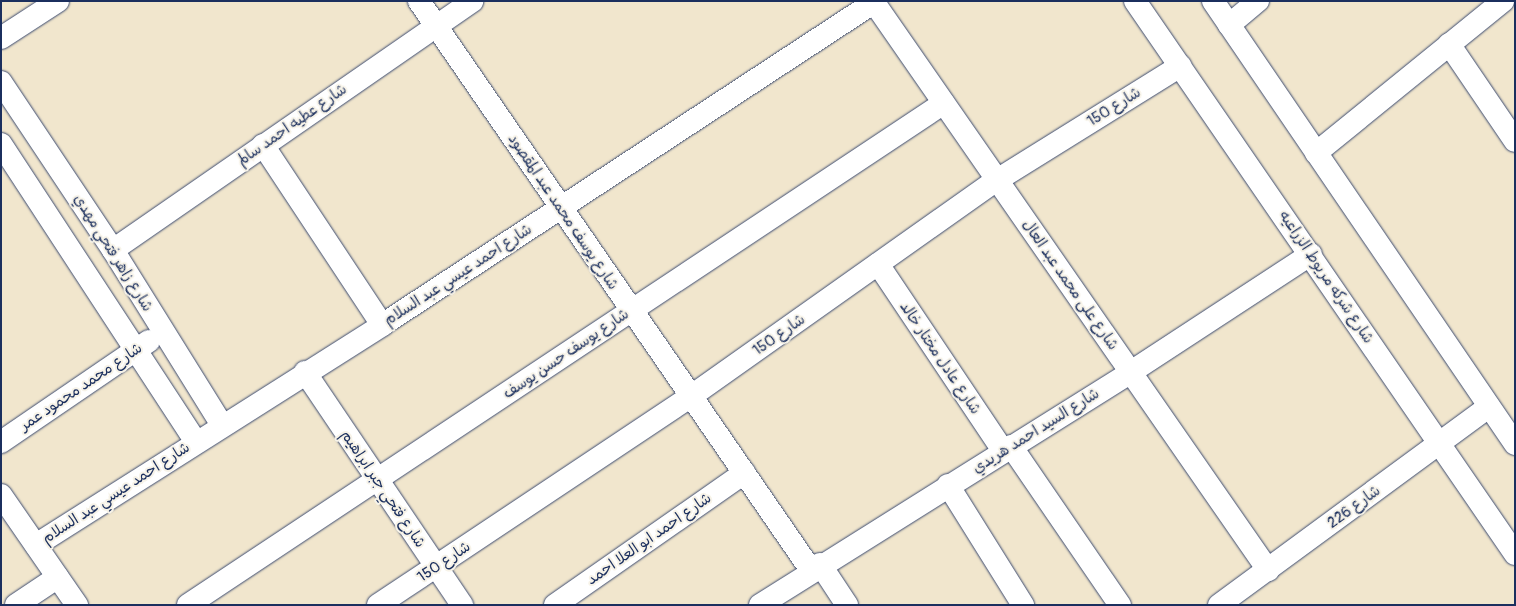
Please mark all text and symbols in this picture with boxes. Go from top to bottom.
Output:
street label: شارع عطيه احمد سالم [234,80,350,170]
street label: شارع 150 [1084,83,1144,131]
street label: شارع يوسف محمد عبد المقصود [504,131,622,293]
street label: شارع زاهر فتحي مهدي [70,191,156,315]
street label: شارع شركه مريوط الزراعيه [1275,207,1377,347]
street label: شارع على محمد عبد العال [1018,216,1122,354]
street label: شارع احمد عيسي عبد السلام [381,220,535,330]
street label: شارع عادل مختار خالد [896,298,984,418]
street label: شارع يوسف حسن يوسف [500,305,632,403]
street label: شارع 150 [749,310,809,360]
street label: شارع محمد محمود عمر [16,339,146,435]
street label: شارع السيد احمد هريدي [969,385,1103,477]
street label: شارع فتحي جبر ابراهيم [337,427,429,551]
street label: شارع احمد عيسي عبد السلام [39,438,193,548]
street label: شارع 226 [1324,482,1384,532]
street label: شارع احمد ابو العلا احمد [583,489,715,589]
street label: شارع 150 [414,538,474,586]

